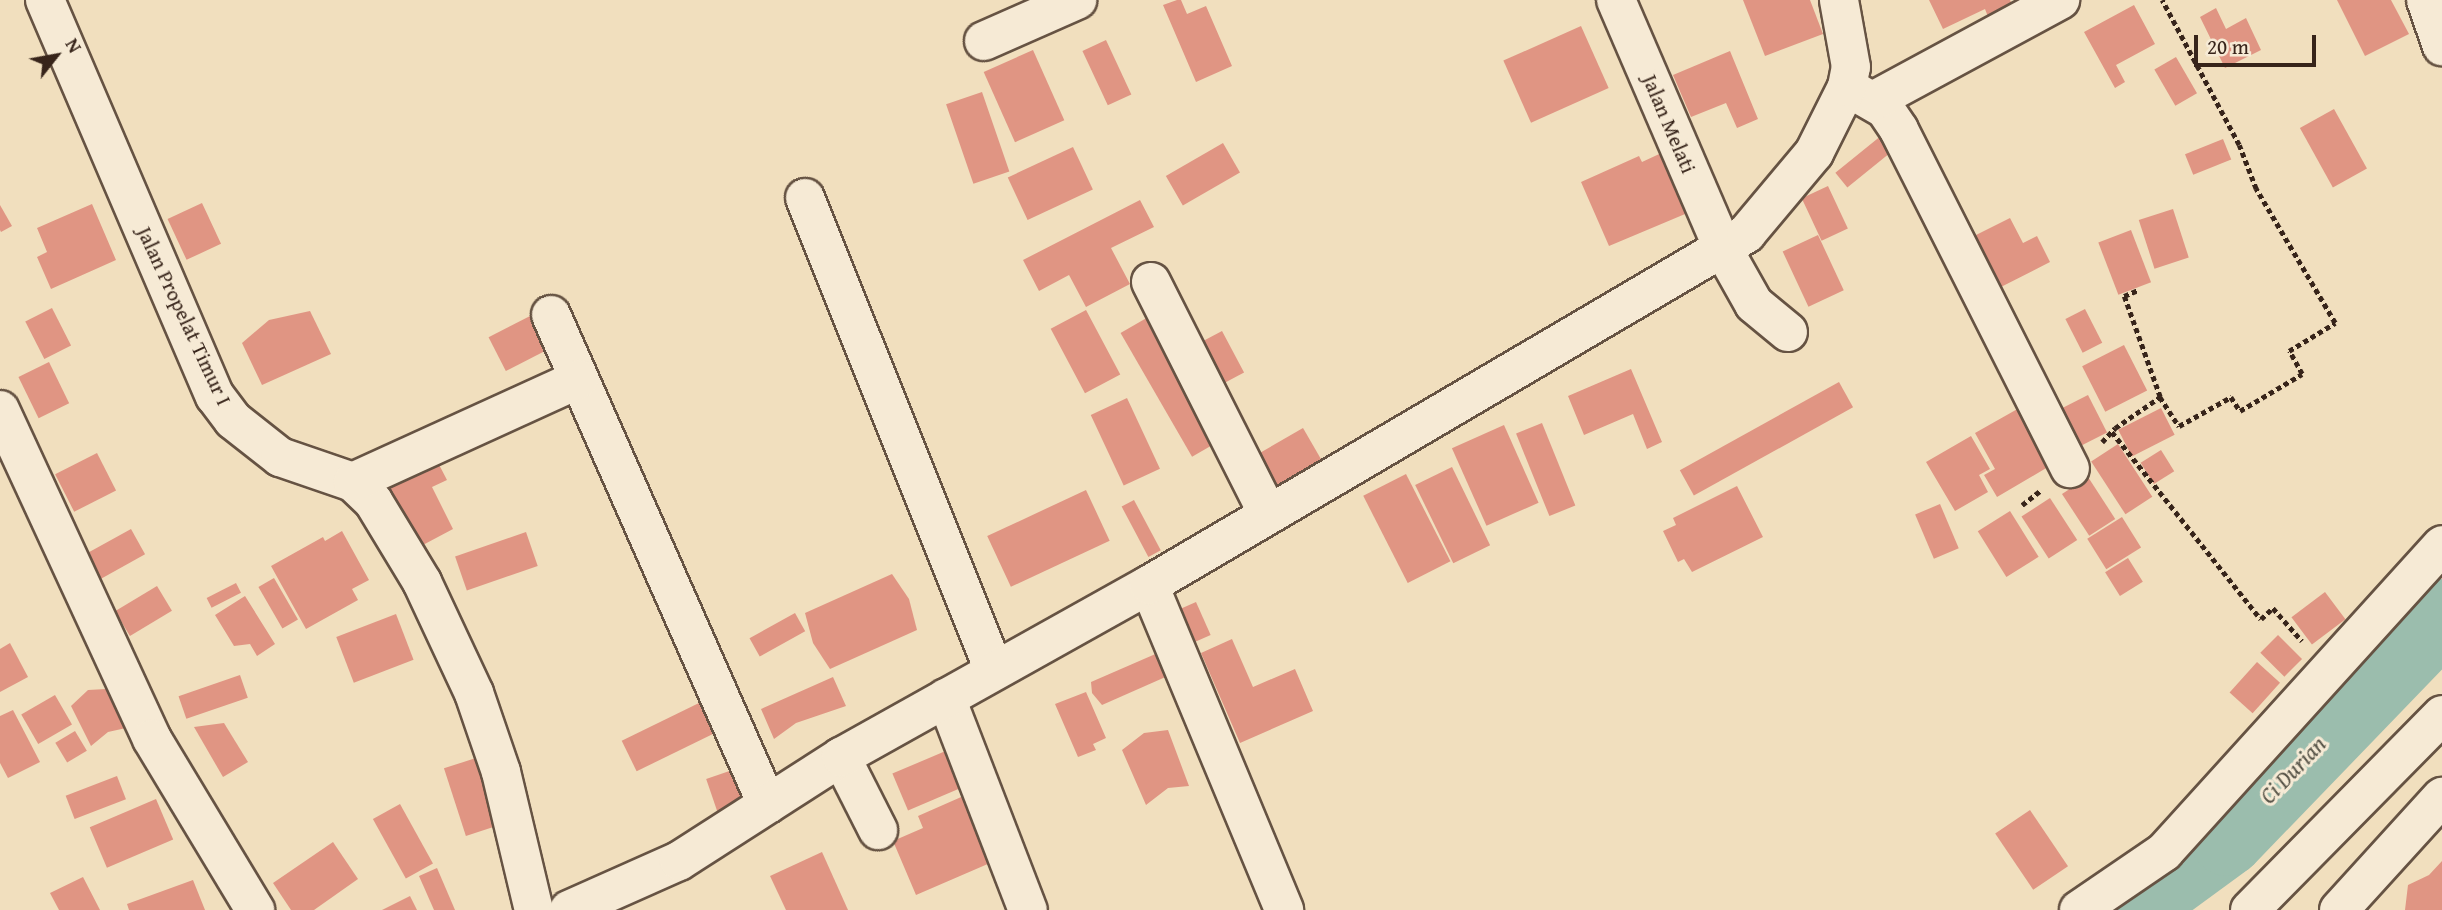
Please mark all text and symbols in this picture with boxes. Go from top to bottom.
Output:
north arrow [21,21,91,91]
scale bar [2197,21,2320,65]
text: 20 m [2207,31,2249,62]
text: N [59,33,89,58]
street label: Jalan Melati [1637,71,1701,177]
street label: Jalan Propelat Timur I [132,223,236,409]
water label: Ci Durian [2254,730,2332,810]

